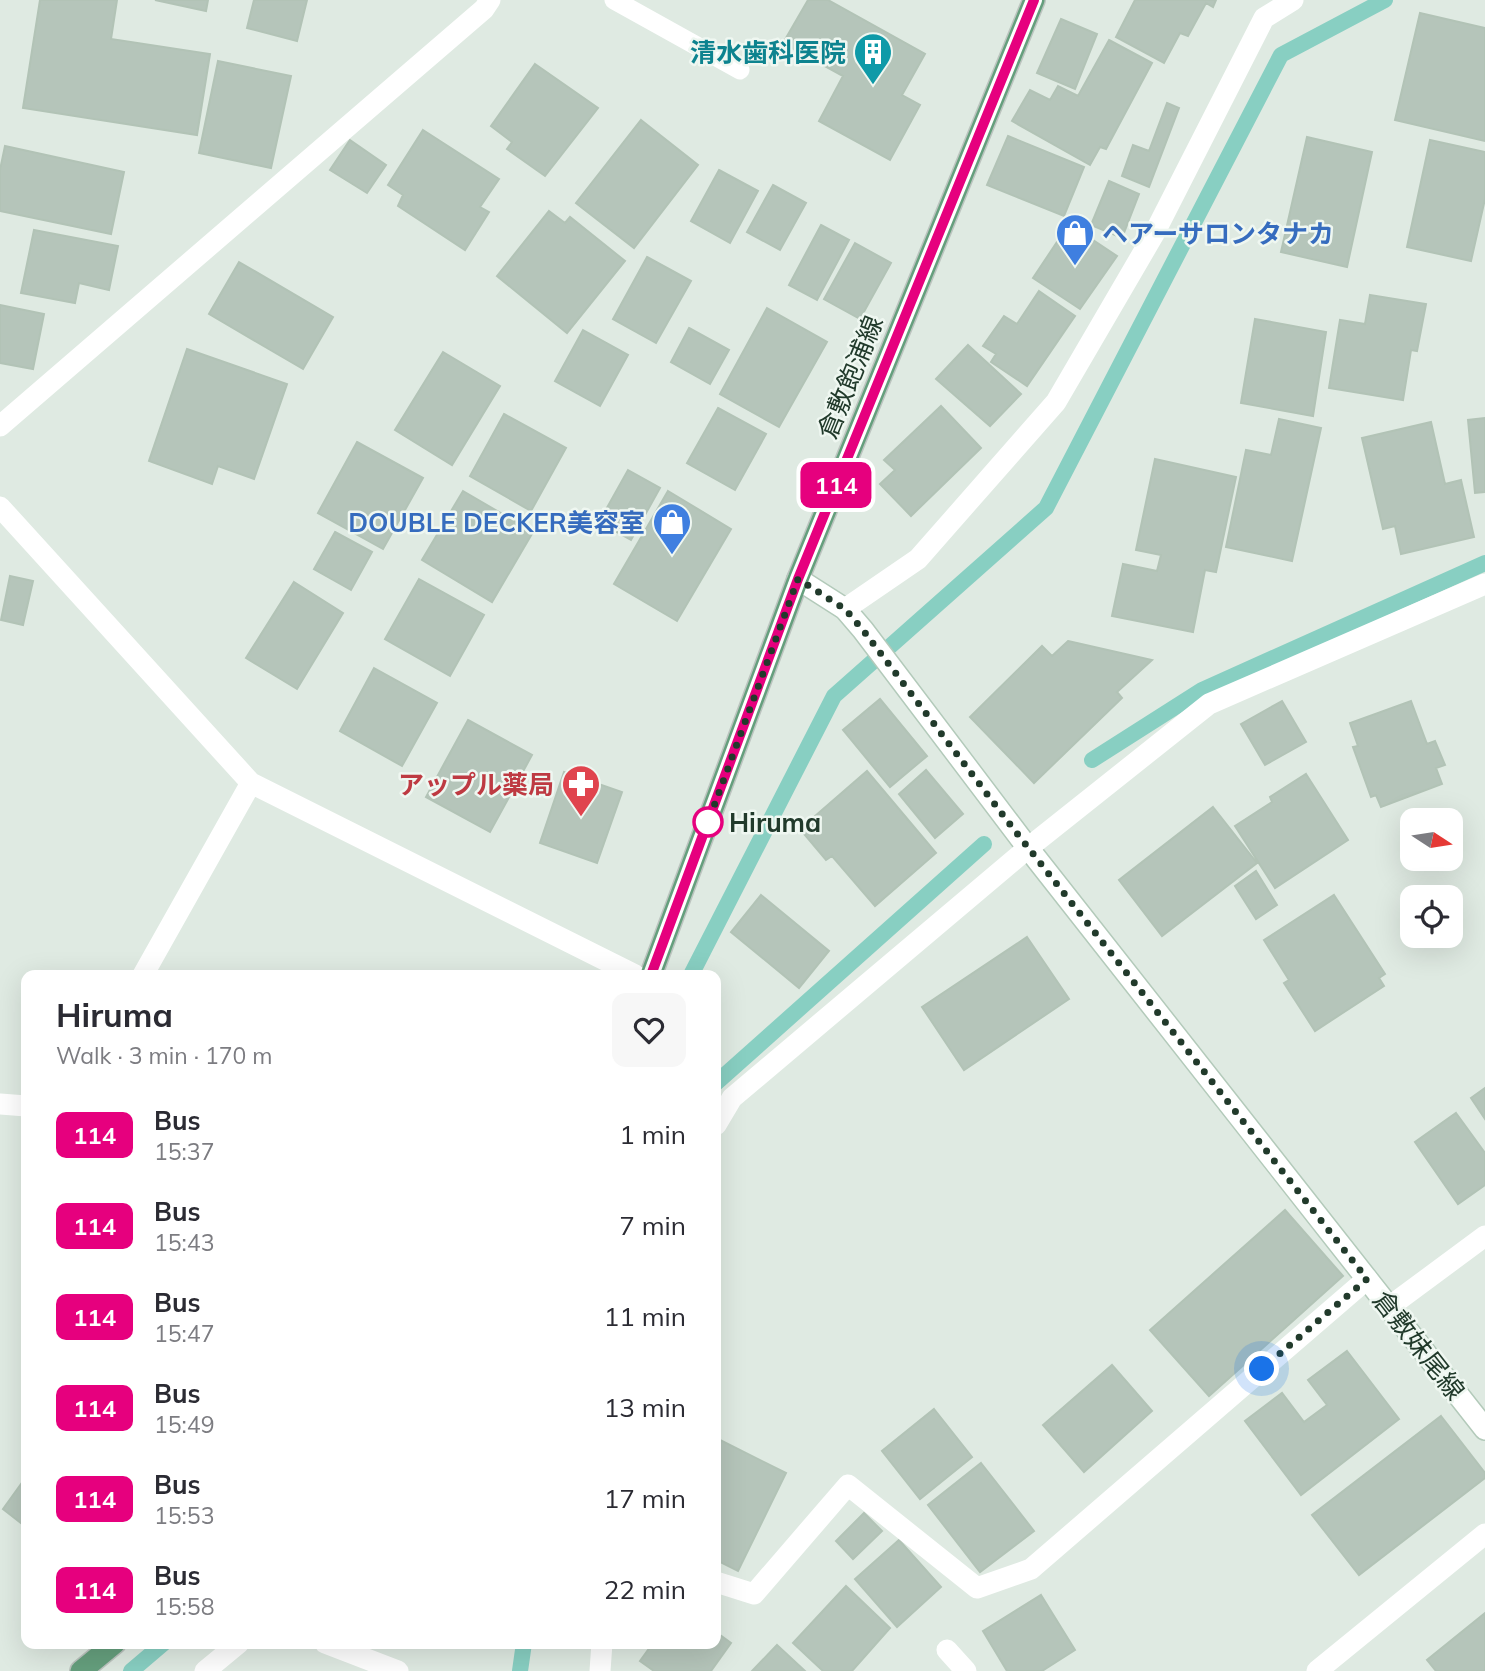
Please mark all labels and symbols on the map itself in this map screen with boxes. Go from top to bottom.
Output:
building icon: 清水歯科医院 [852,31,894,86]
place label: 清水歯科医院 [690,36,846,69]
shop icon: ヘアーサロンタナカ [1054,212,1096,267]
place label: ヘアーサロンタナカ [1102,217,1334,250]
street label: 倉敷飽浦線 [810,311,890,443]
line badge: 114 [796,462,876,508]
shop icon: DOUBLE DECKER美容室 [651,501,693,556]
place label: DOUBLE DECKER美容室 [348,506,645,539]
pharmacy icon: アップル薬局 [560,763,602,818]
place label: アップル薬局 [398,768,554,801]
place label: Hiruma [729,806,821,839]
marker: Hiruma [693,807,723,837]
north arrow [1400,808,1463,872]
street label: 倉敷妹尾線 [1366,1284,1472,1406]
your location [1244,1351,1279,1386]

